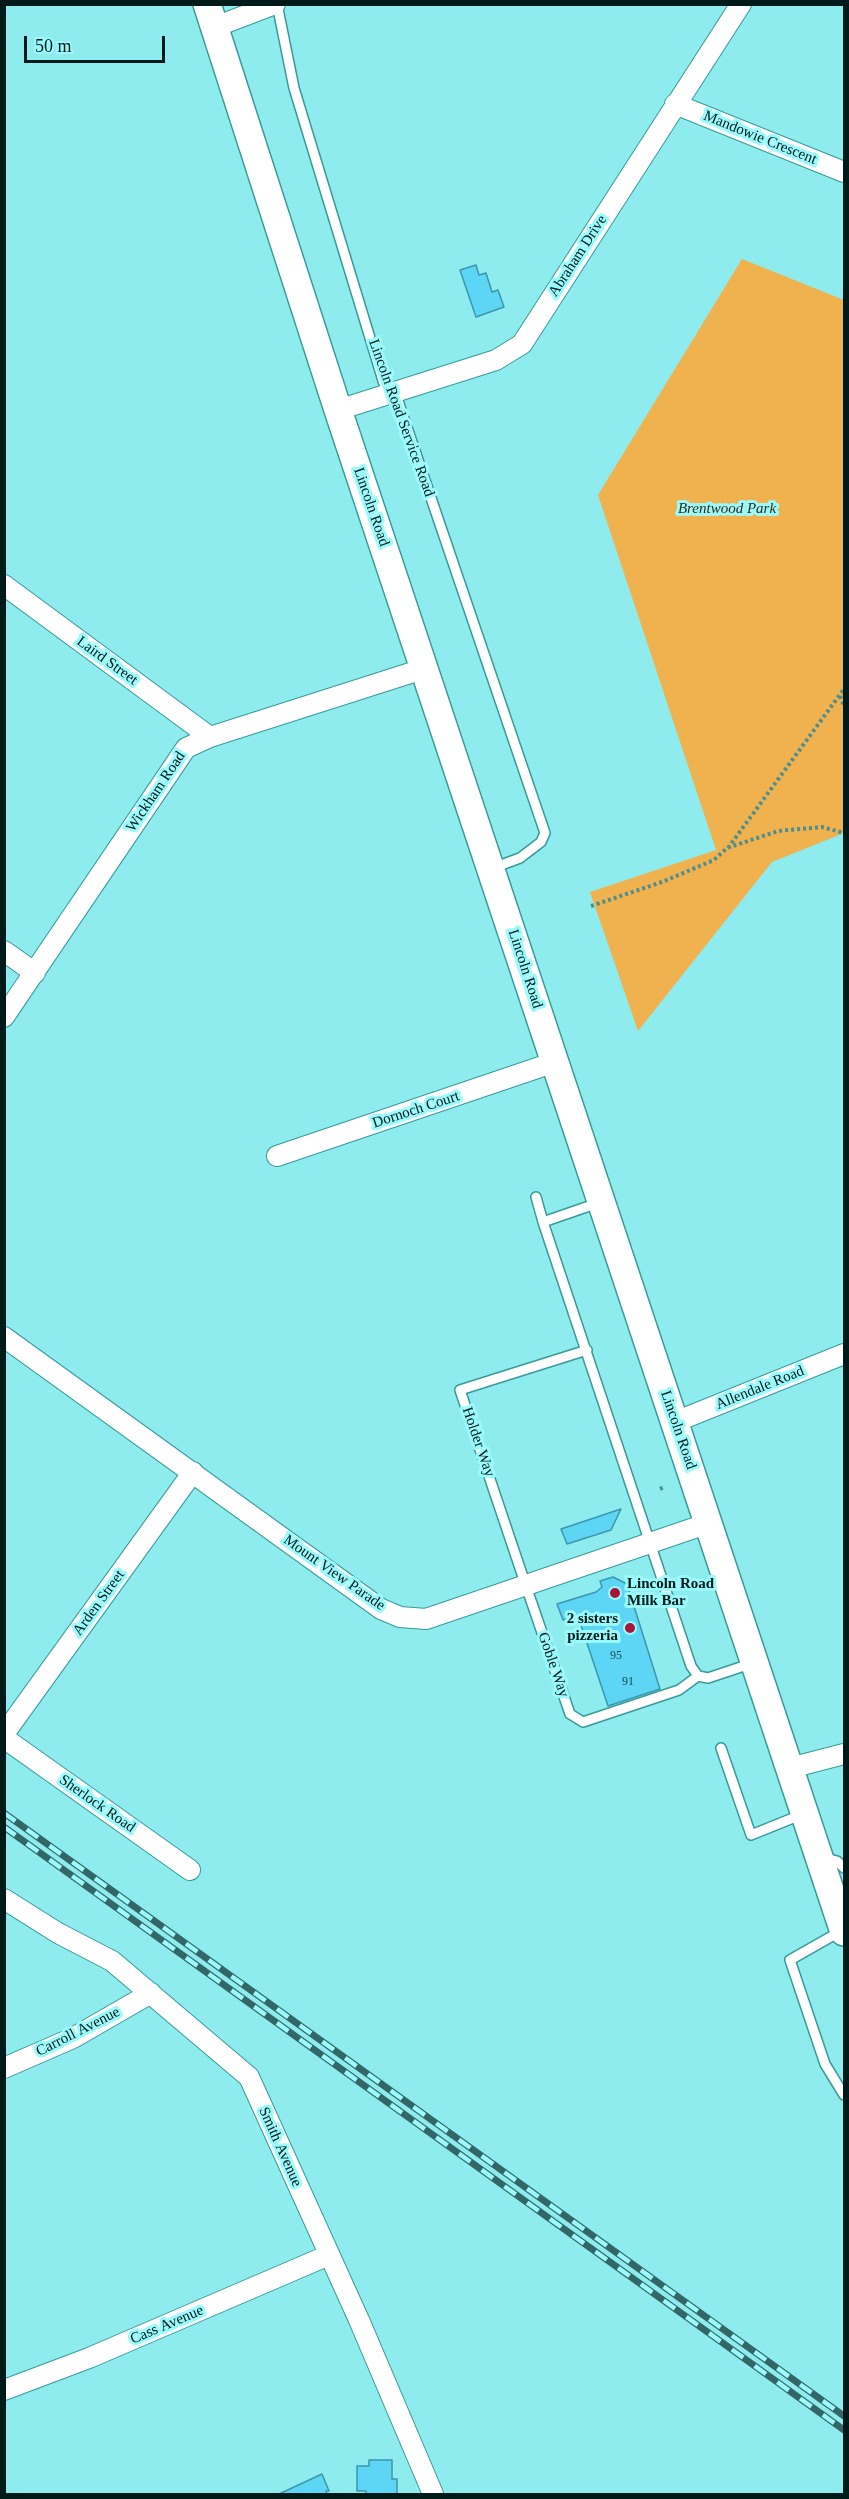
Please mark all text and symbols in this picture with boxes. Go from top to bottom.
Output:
scale bar [27,24,168,62]
text: 50 m [35,36,72,56]
street label: Mandowie Crescent [701,107,819,169]
street label: Abraham Drive [545,212,611,300]
street label: Lincoln Road Service Road [364,337,438,499]
street label: Lincoln Road [349,465,393,549]
park label: Brentwood Park [678,500,776,518]
street label: Laird Street [73,633,141,689]
street label: Wickham Road [123,748,189,836]
street label: Lincoln Road [504,927,546,1011]
street label: Dornoch Court [370,1087,462,1133]
street label: Allendale Road [713,1362,807,1414]
street label: Lincoln Road [656,1388,700,1472]
street label: Holder Way [458,1405,498,1479]
street label: Mount View Parade [280,1531,388,1615]
street label: Arden Street [69,1567,129,1639]
place label: Lincoln Road Milk Bar [627,1575,714,1610]
marker: Lincoln Road Milk Bar [608,1586,622,1600]
place label: 2 sisters pizzeria [567,1610,618,1645]
marker: 2 sisters pizzeria [623,1621,637,1635]
street label: Goble Way [533,1630,573,1700]
house number: 95 [610,1649,622,1663]
house number: 91 [622,1675,634,1689]
street label: Sherlock Road [55,1771,139,1837]
street label: Carroll Avenue [33,2003,123,2061]
street label: Smith Avenue [254,2104,306,2190]
street label: Cass Avenue [128,2302,206,2348]

